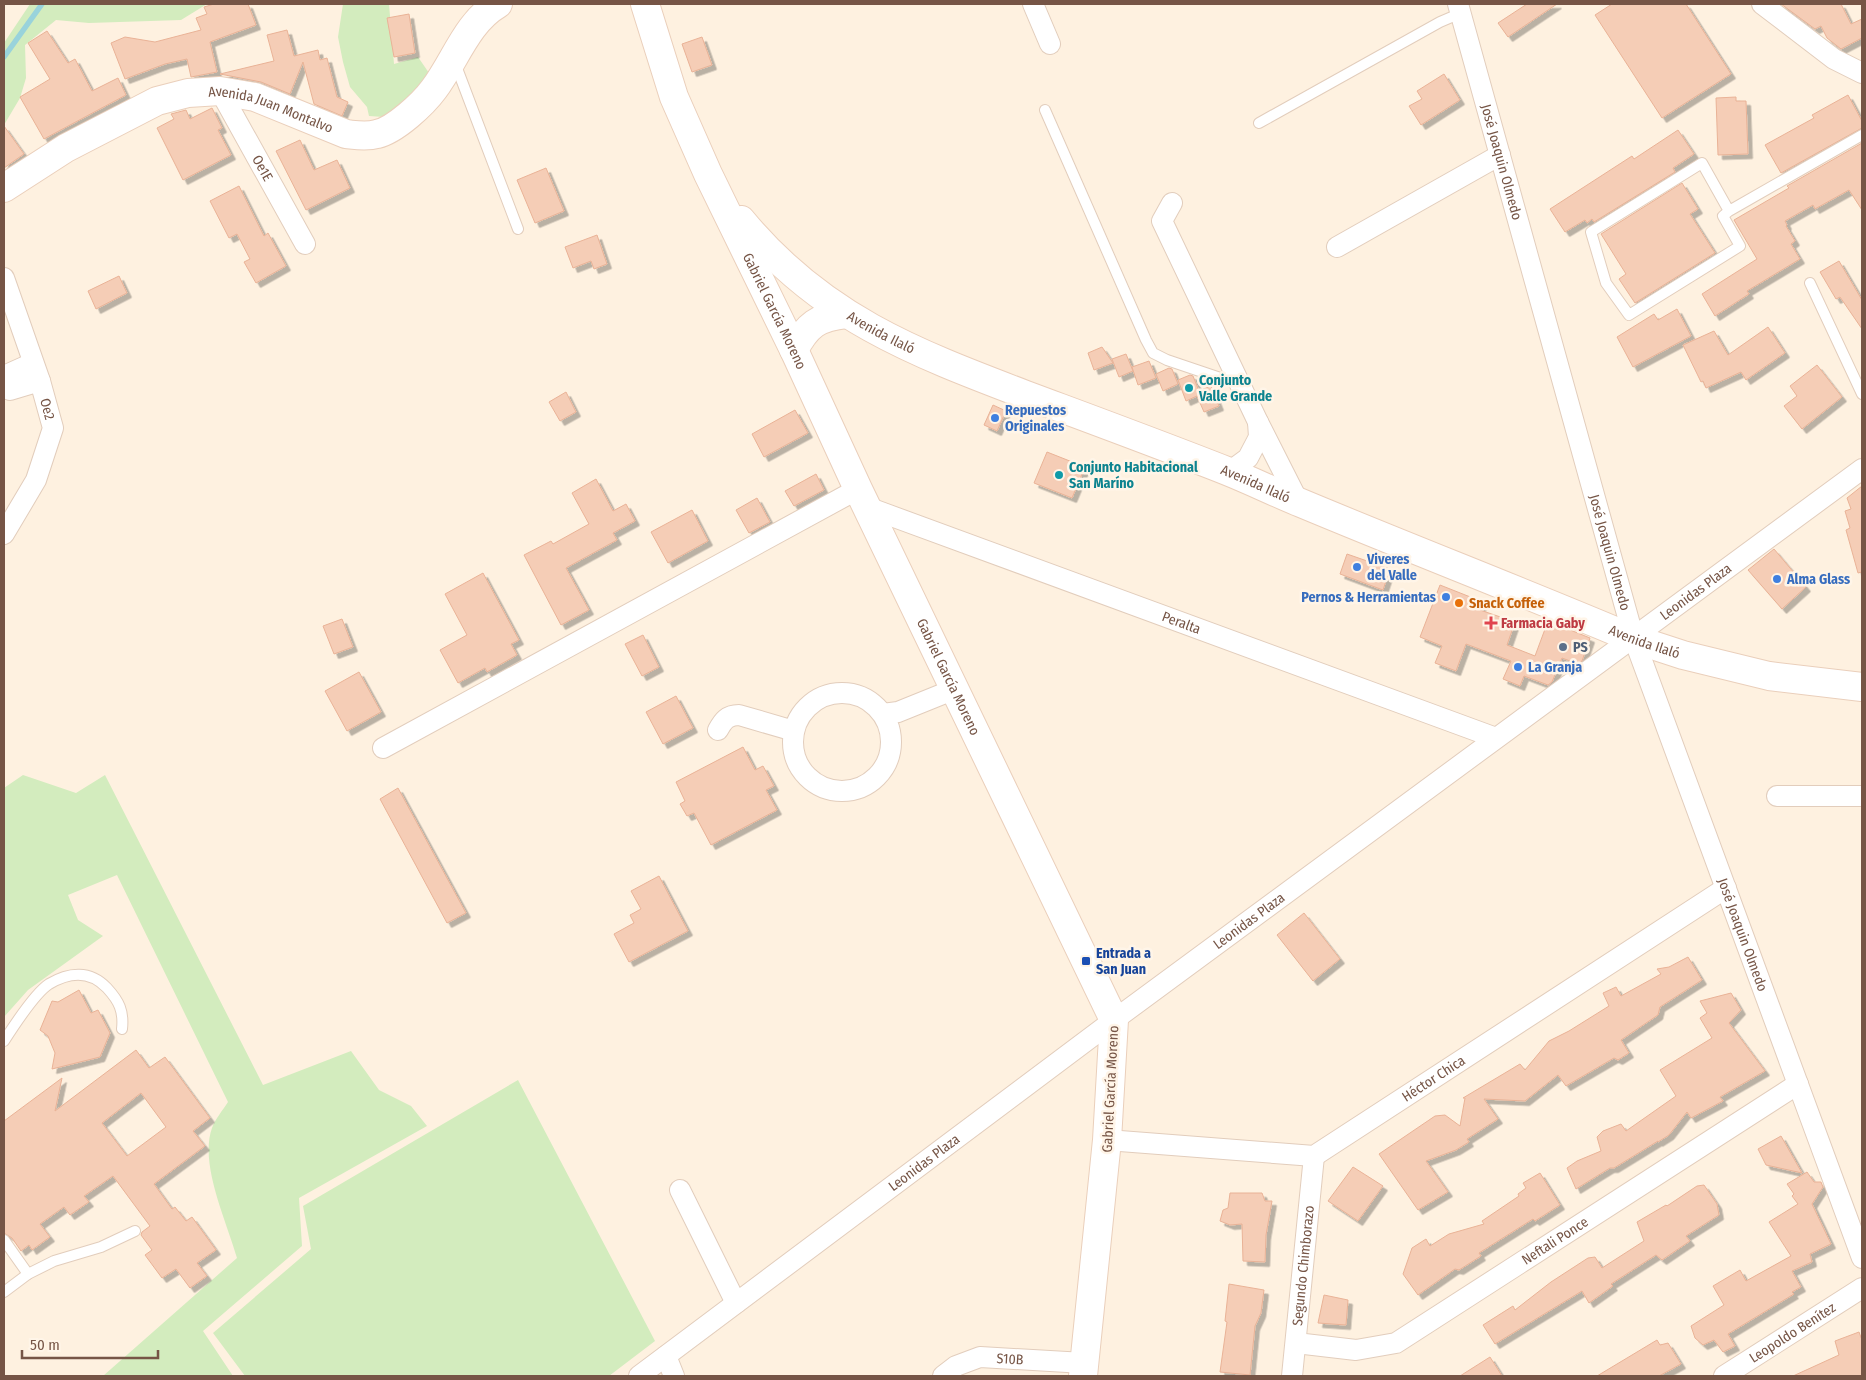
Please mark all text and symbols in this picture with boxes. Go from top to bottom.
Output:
street label: Avenida Juan Montalvo [208,83,336,137]
street label: José Joaquin Olmedo [1477,102,1525,222]
street label: Oe1E [248,152,277,184]
street label: Gabriel García Moreno [739,250,810,372]
street label: Avenida Ilaló [844,308,917,358]
place label: Conjunto Valle Grande [1198,372,1272,405]
marker: Conjunto Valle Grande [1183,382,1195,394]
street label: Oe2 [36,396,58,422]
place label: Repuestos Originales [1005,402,1066,435]
marker: Repuestos Originales [989,412,1001,424]
place label: Conjunto Habitacional San Maríno [1069,459,1198,492]
street label: Avenida Ilaló [1218,461,1293,507]
marker: Conjunto Habitacional San Maríno [1053,469,1065,481]
street label: José Joaquin Olmedo [1585,493,1634,612]
place label: Viveres del Valle [1366,551,1417,584]
street label: Leonidas Plaza [1657,560,1735,624]
marker: Viveres del Valle [1351,561,1363,573]
place label: Alma Glass [1786,571,1850,588]
marker: Alma Glass [1771,573,1783,585]
place label: Pernos & Herramientas [1301,589,1436,606]
marker: Pernos & Herramientas [1440,591,1452,603]
place label: Snack Coffee [1469,595,1545,612]
marker: Snack Coffee [1453,597,1465,609]
street label: Peralta [1160,608,1203,638]
place label: Farmacia Gaby [1501,615,1585,632]
street label: Gabriel García Moreno [913,616,983,738]
marker: Farmacia Gaby [1485,617,1497,629]
street label: Avenida Ilaló [1606,621,1682,662]
place label: PS [1573,639,1588,656]
marker: PS [1557,641,1569,653]
place label: La Granja [1528,659,1582,676]
marker: La Granja [1512,661,1524,673]
street label: José Joaquin Olmedo [1714,876,1771,994]
street label: Leonidas Plaza [1210,889,1288,953]
place label: Entrada a San Juan [1096,945,1151,978]
marker: Entrada a San Juan [1080,955,1092,967]
street label: Gabriel García Moreno [1099,1025,1122,1153]
street label: Héctor Chica [1399,1052,1469,1106]
street label: Leonidas Plaza [885,1131,963,1195]
street label: Segundo Chimborazo [1289,1205,1318,1327]
street label: Neftali Ponce [1519,1213,1592,1269]
street label: Leopoldo Benítez [1746,1299,1839,1367]
scale bar [22,1328,159,1360]
text: 50 m [30,1336,60,1354]
street label: S10B [996,1350,1024,1369]

